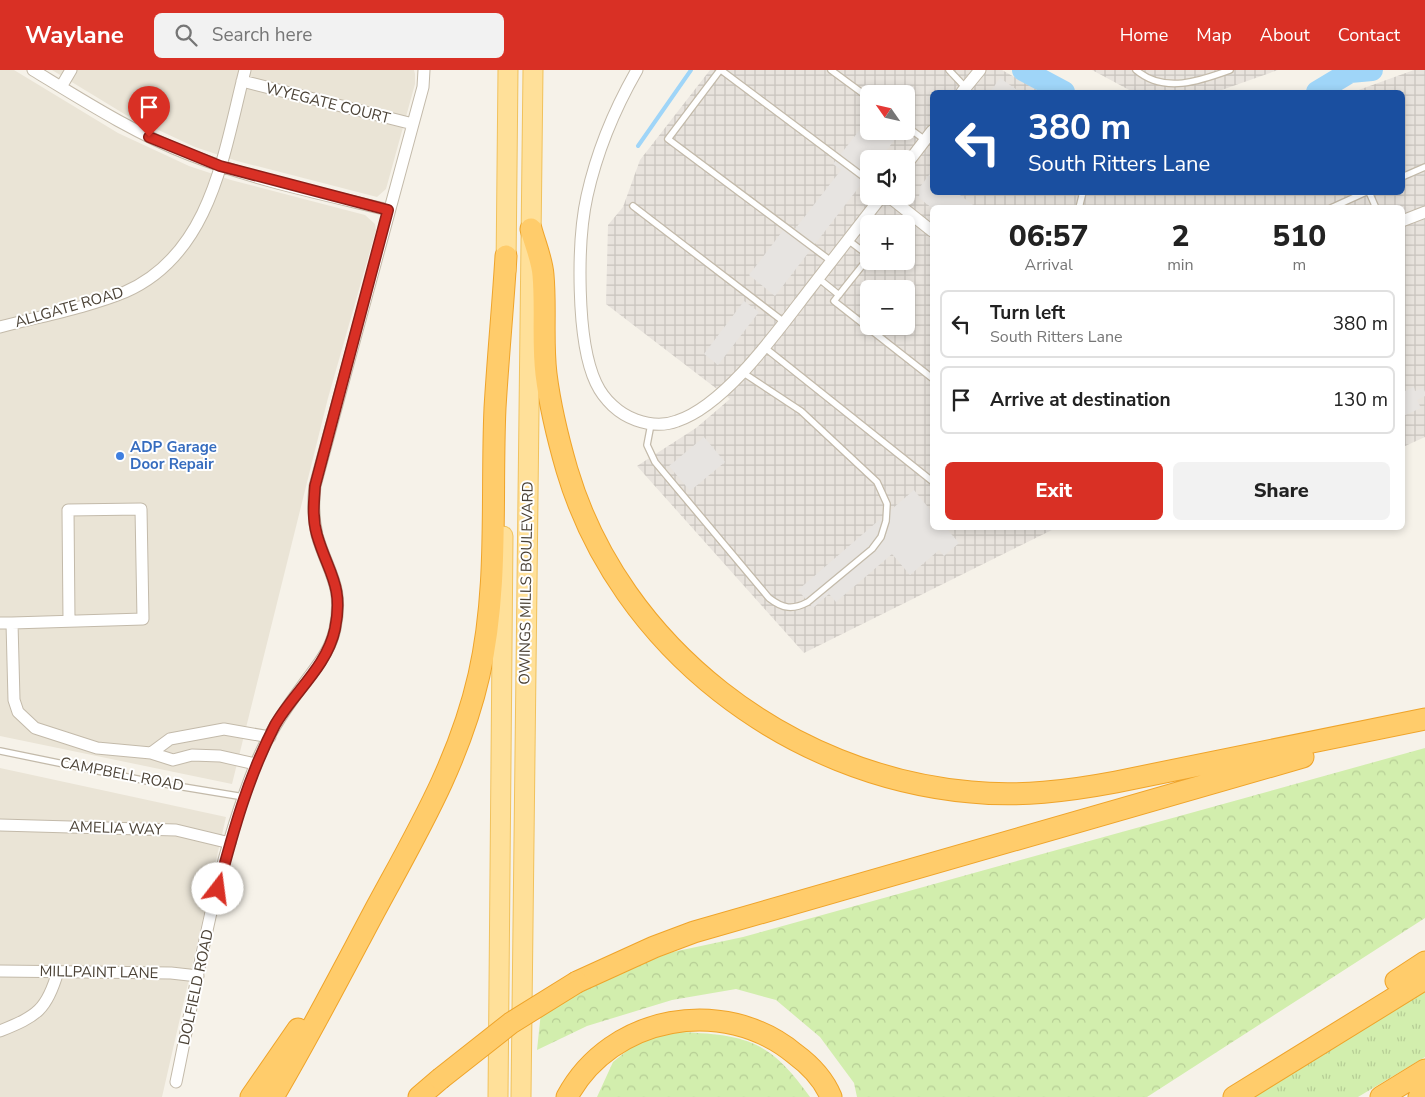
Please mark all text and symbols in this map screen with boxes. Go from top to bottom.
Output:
search box [154,13,504,58]
text: Waylane [25,19,124,51]
icon: search [172,21,200,49]
text: Search here [212,22,312,48]
text: Home [1120,23,1168,47]
text: Map [1196,23,1232,47]
text: About [1260,23,1310,47]
text: Contact [1338,23,1400,47]
street label: WYEGATE COURT [264,78,392,128]
north arrow [860,85,915,140]
map controls [860,85,915,335]
pin [128,86,170,137]
icon: arrive [135,93,163,121]
text: 380 m [1028,104,1131,151]
icon: left [945,110,1010,175]
text: South Ritters Lane [1028,149,1210,179]
button: sound [860,150,915,205]
button: + [860,215,915,270]
text: 06:57 [1009,216,1088,257]
text: 2 [1171,216,1189,257]
text: 510 [1272,216,1326,257]
text: Arrival [1025,254,1073,276]
text: min [1167,254,1194,276]
text: m [1292,254,1306,276]
button: − [860,280,915,335]
street label: ALLGATE ROAD [12,282,126,332]
text: Turn left [990,300,1065,326]
icon: left [947,310,975,338]
text: 380 m [1333,311,1388,337]
text: South Ritters Lane [990,326,1123,348]
icon: arrive [947,386,975,414]
text: Arrive at destination [990,387,1171,413]
text: 130 m [1333,387,1388,413]
place label: ADP Garage Door Repair [130,437,217,474]
marker: ADP Garage Door Repair [114,450,126,462]
button: Exit [945,462,1163,520]
button: Share [1173,462,1390,520]
street label: OWINGS MILLS BOULEVARD [514,481,538,685]
street label: CAMPBELL ROAD [59,752,185,796]
street label: AMELIA WAY [69,816,164,840]
position arrow [191,862,243,914]
street label: DOLFIELD ROAD [174,927,218,1047]
street label: MILLPAINT LANE [39,961,159,983]

